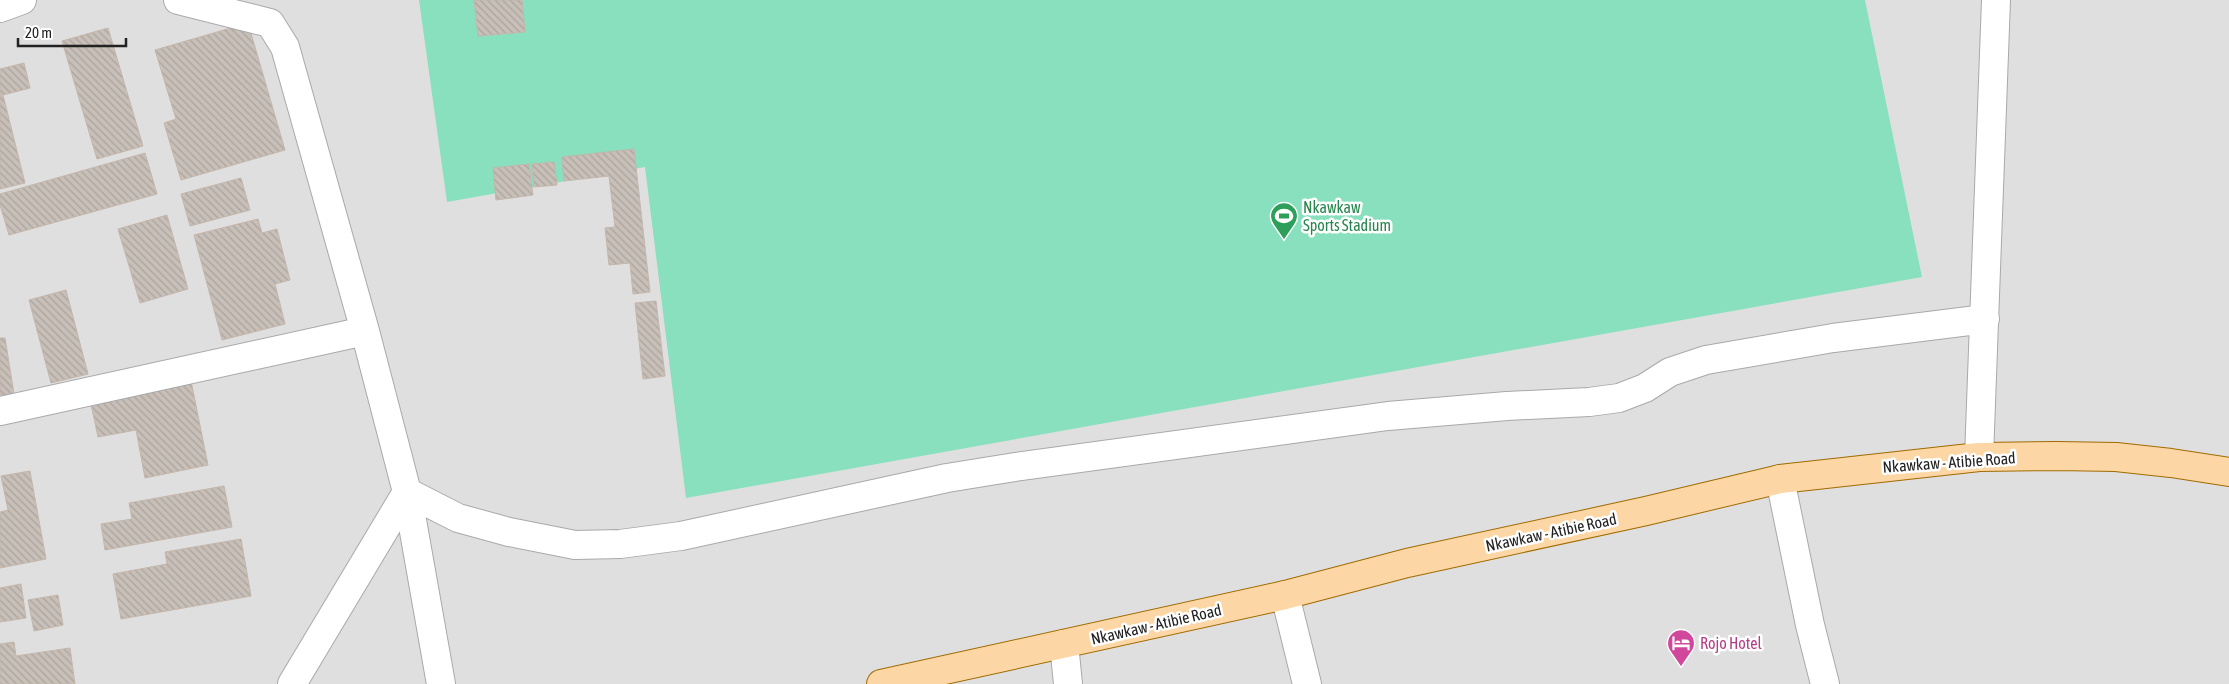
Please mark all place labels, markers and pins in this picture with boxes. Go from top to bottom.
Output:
place label: Nkawkaw Sports Stadium [1303,198,1391,235]
sports icon: Nkawkaw Sports Stadium [1269,201,1299,240]
hotel icon: Rojo Hotel [1666,628,1696,667]
place label: Rojo Hotel [1700,634,1762,653]

